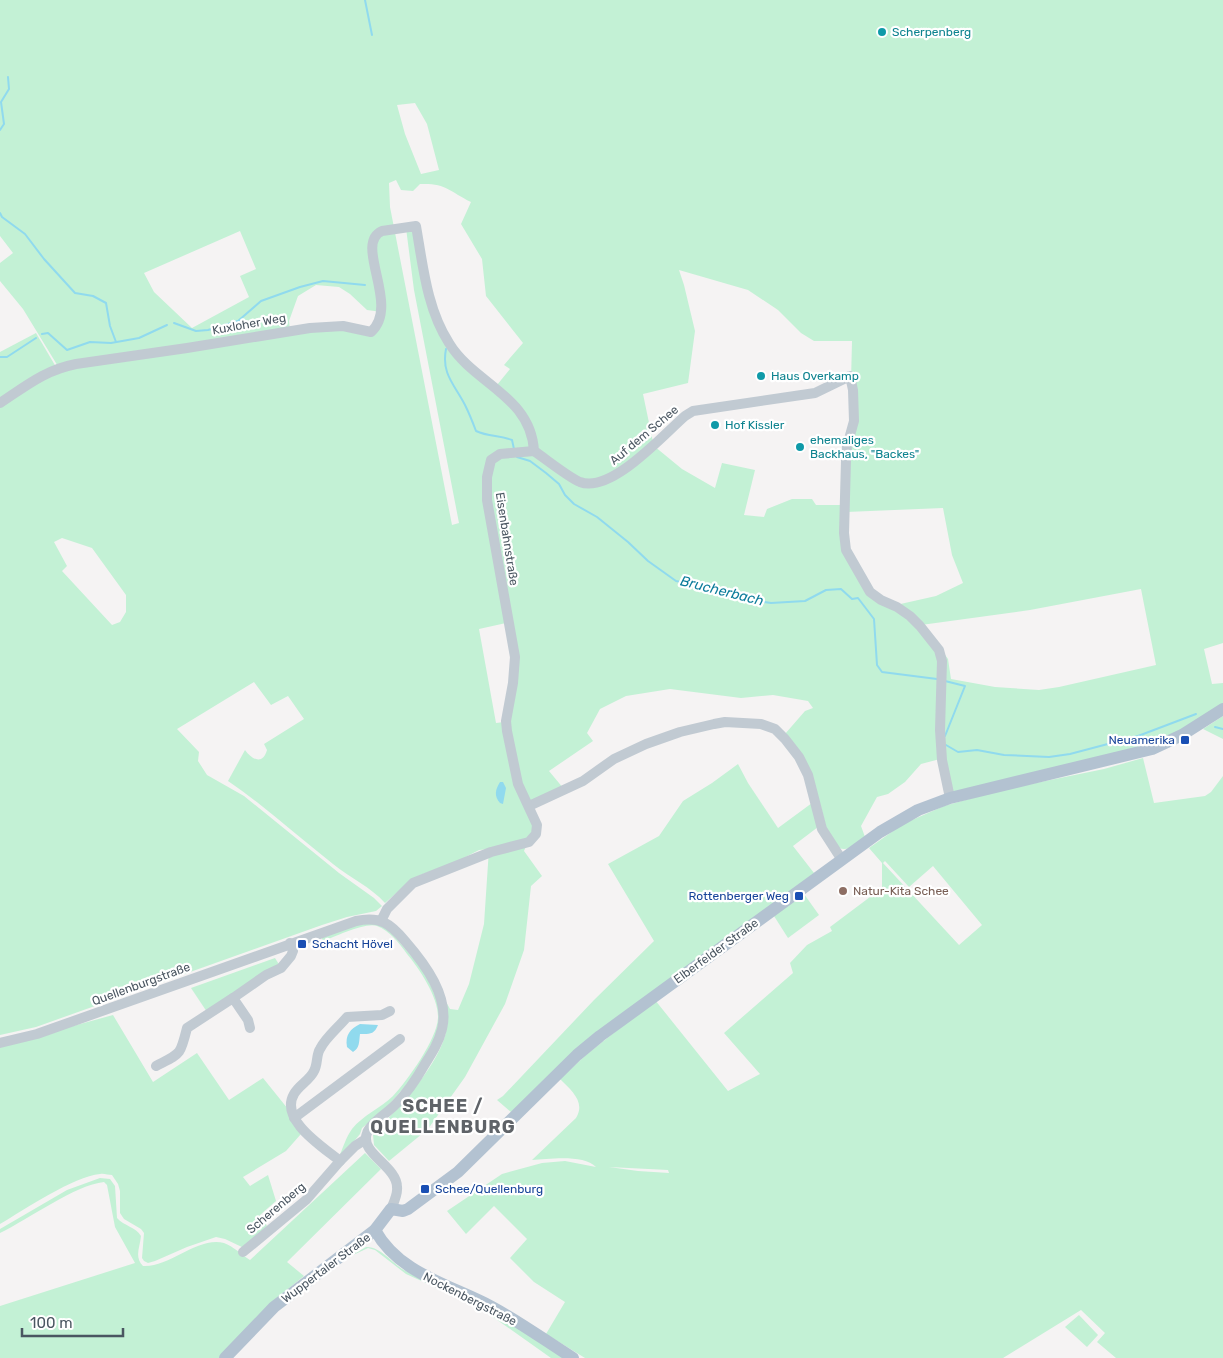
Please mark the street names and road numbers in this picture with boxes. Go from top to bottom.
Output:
street label: Kuxloher Weg [211,311,287,337]
street label: Auf dem Schee [607,402,681,468]
street label: Eisenbahnstraße [493,491,521,587]
street label: Elberfelder Straße [671,916,761,986]
street label: Quellenburgstraße [90,960,192,1008]
street label: Scherenberg [244,1179,308,1237]
street label: Wuppertaler Straße [279,1230,373,1306]
street label: Nockenbergstraße [421,1269,519,1329]

